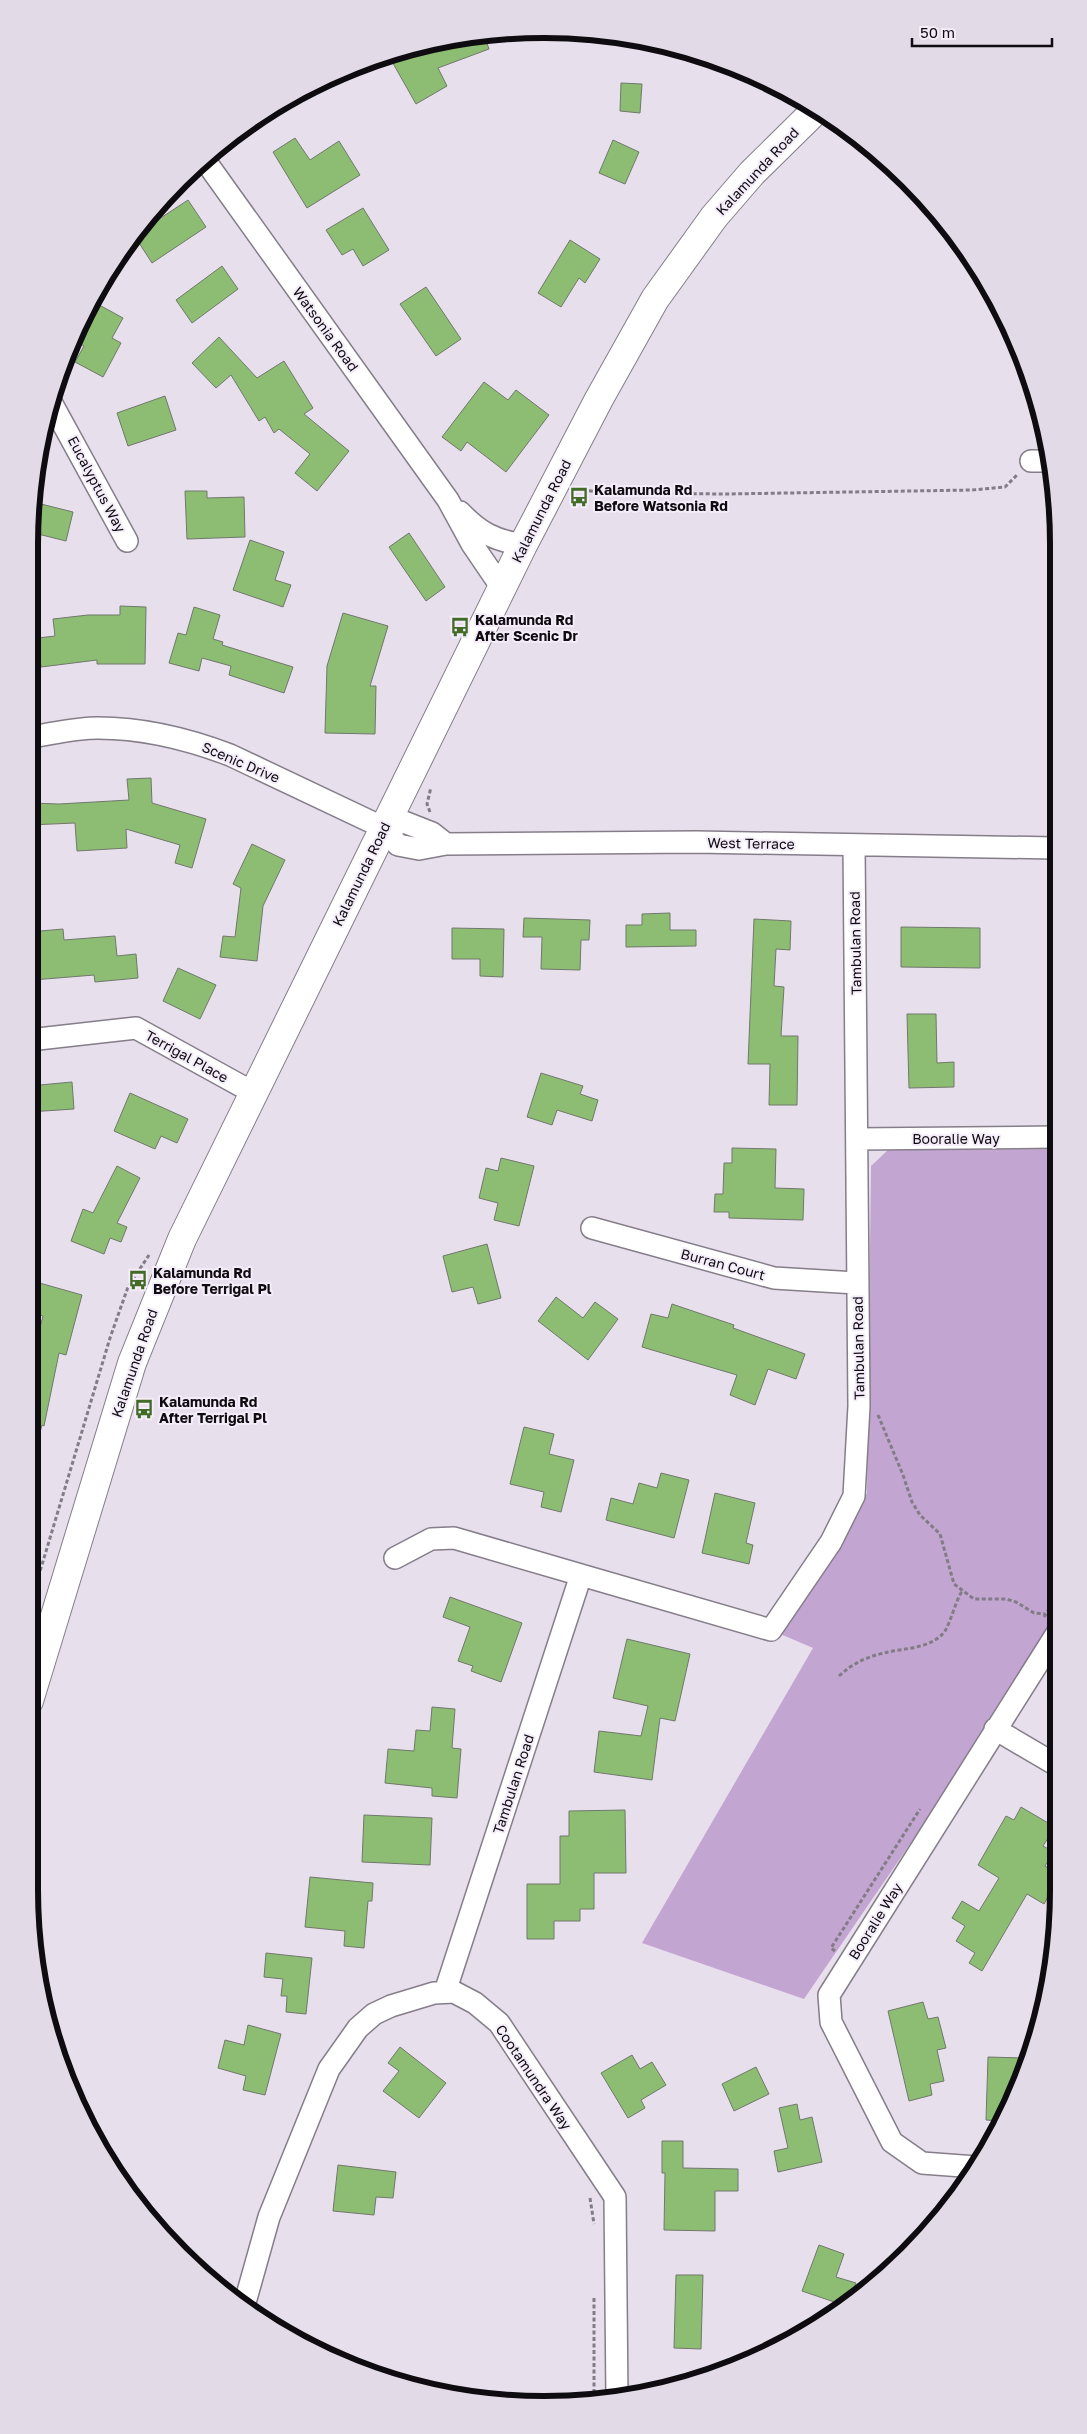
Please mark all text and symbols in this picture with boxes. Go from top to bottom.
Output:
scale bar [912,15,1052,47]
text: 50 m [920,23,955,41]
street label: Kalamunda Road [712,124,802,218]
street label: Watsonia Road [290,283,362,375]
street label: Eucalyptus Way [64,433,130,535]
street label: Kalamunda Road [508,457,574,565]
place label: Kalamunda Rd Before Watsonia Rd [594,481,728,514]
bus stop icon: Kalamunda Rd Before Watsonia Rd [568,486,590,508]
place label: Kalamunda Rd After Scenic Dr [475,611,578,644]
bus stop icon: Kalamunda Rd After Scenic Dr [449,616,471,638]
street label: Scenic Drive [200,738,282,786]
street label: Kalamunda Road [328,819,394,929]
street label: West Terrace [707,834,795,852]
street label: Tambulan Road [846,891,864,995]
street label: Terrigal Place [143,1026,231,1086]
street label: Booralie Way [912,1130,1000,1147]
street label: Burran Court [679,1245,767,1283]
place label: Kalamunda Rd Before Terrigal Pl [153,1264,272,1297]
bus stop icon: Kalamunda Rd Before Terrigal Pl [127,1269,149,1291]
street label: Tambulan Road [849,1296,867,1400]
street label: Kalamunda Road [107,1307,161,1419]
place label: Kalamunda Rd After Terrigal Pl [159,1393,267,1426]
bus stop icon: Kalamunda Rd After Terrigal Pl [133,1398,155,1420]
street label: Tambulan Road [489,1732,537,1836]
street label: Booralie Way [845,1879,906,1963]
street label: Cootamundra Way [493,2021,576,2133]

